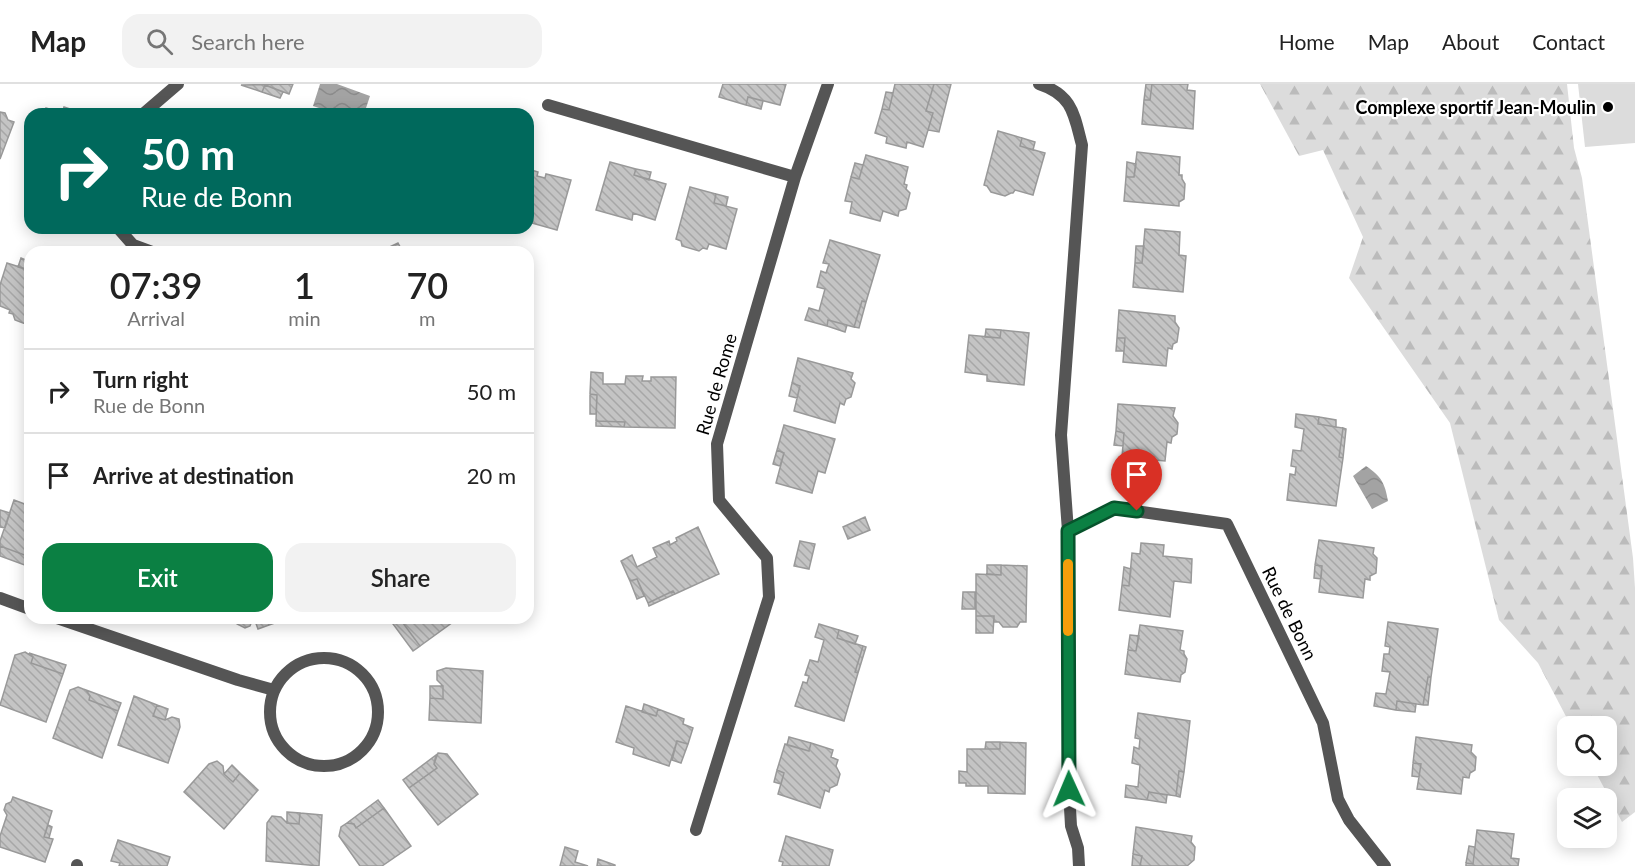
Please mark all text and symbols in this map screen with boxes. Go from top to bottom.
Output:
search box [122,14,542,68]
text: Map [30,24,86,58]
icon: search [143,25,176,58]
text: Search here [191,28,305,55]
text: Home [1279,29,1335,54]
text: Map [1368,29,1409,54]
text: About [1442,29,1499,54]
text: Contact [1532,29,1605,54]
place label: Complexe sportif Jean-Moulin [1356,96,1596,118]
marker: Complexe sportif Jean-Moulin [1601,100,1615,114]
text: 50 m [141,129,235,179]
icon: right [42,132,120,210]
text: Rue de Bonn [141,180,293,213]
text: 07:39 [110,263,202,307]
text: 1 [294,263,315,307]
text: 70 [406,263,448,307]
text: Arrival [127,306,185,330]
text: min [288,306,321,330]
text: m [419,306,436,330]
street label: Rue de Rome [691,331,741,437]
text: Turn right [93,366,188,393]
icon: right [42,375,75,408]
text: 50 m [467,378,516,405]
text: Rue de Bonn [93,393,205,417]
pin [1111,449,1162,511]
icon: arrive [1120,458,1153,491]
icon: arrive [42,459,75,492]
text: Arrive at destination [93,462,294,489]
text: 20 m [467,462,516,489]
button: Exit [42,543,273,612]
button: Share [285,543,516,612]
street label: Rue de Bonn [1258,563,1322,663]
map controls [1557,716,1617,848]
button: search [1557,716,1617,776]
position arrow [1037,757,1101,821]
button: layers [1557,788,1617,848]

